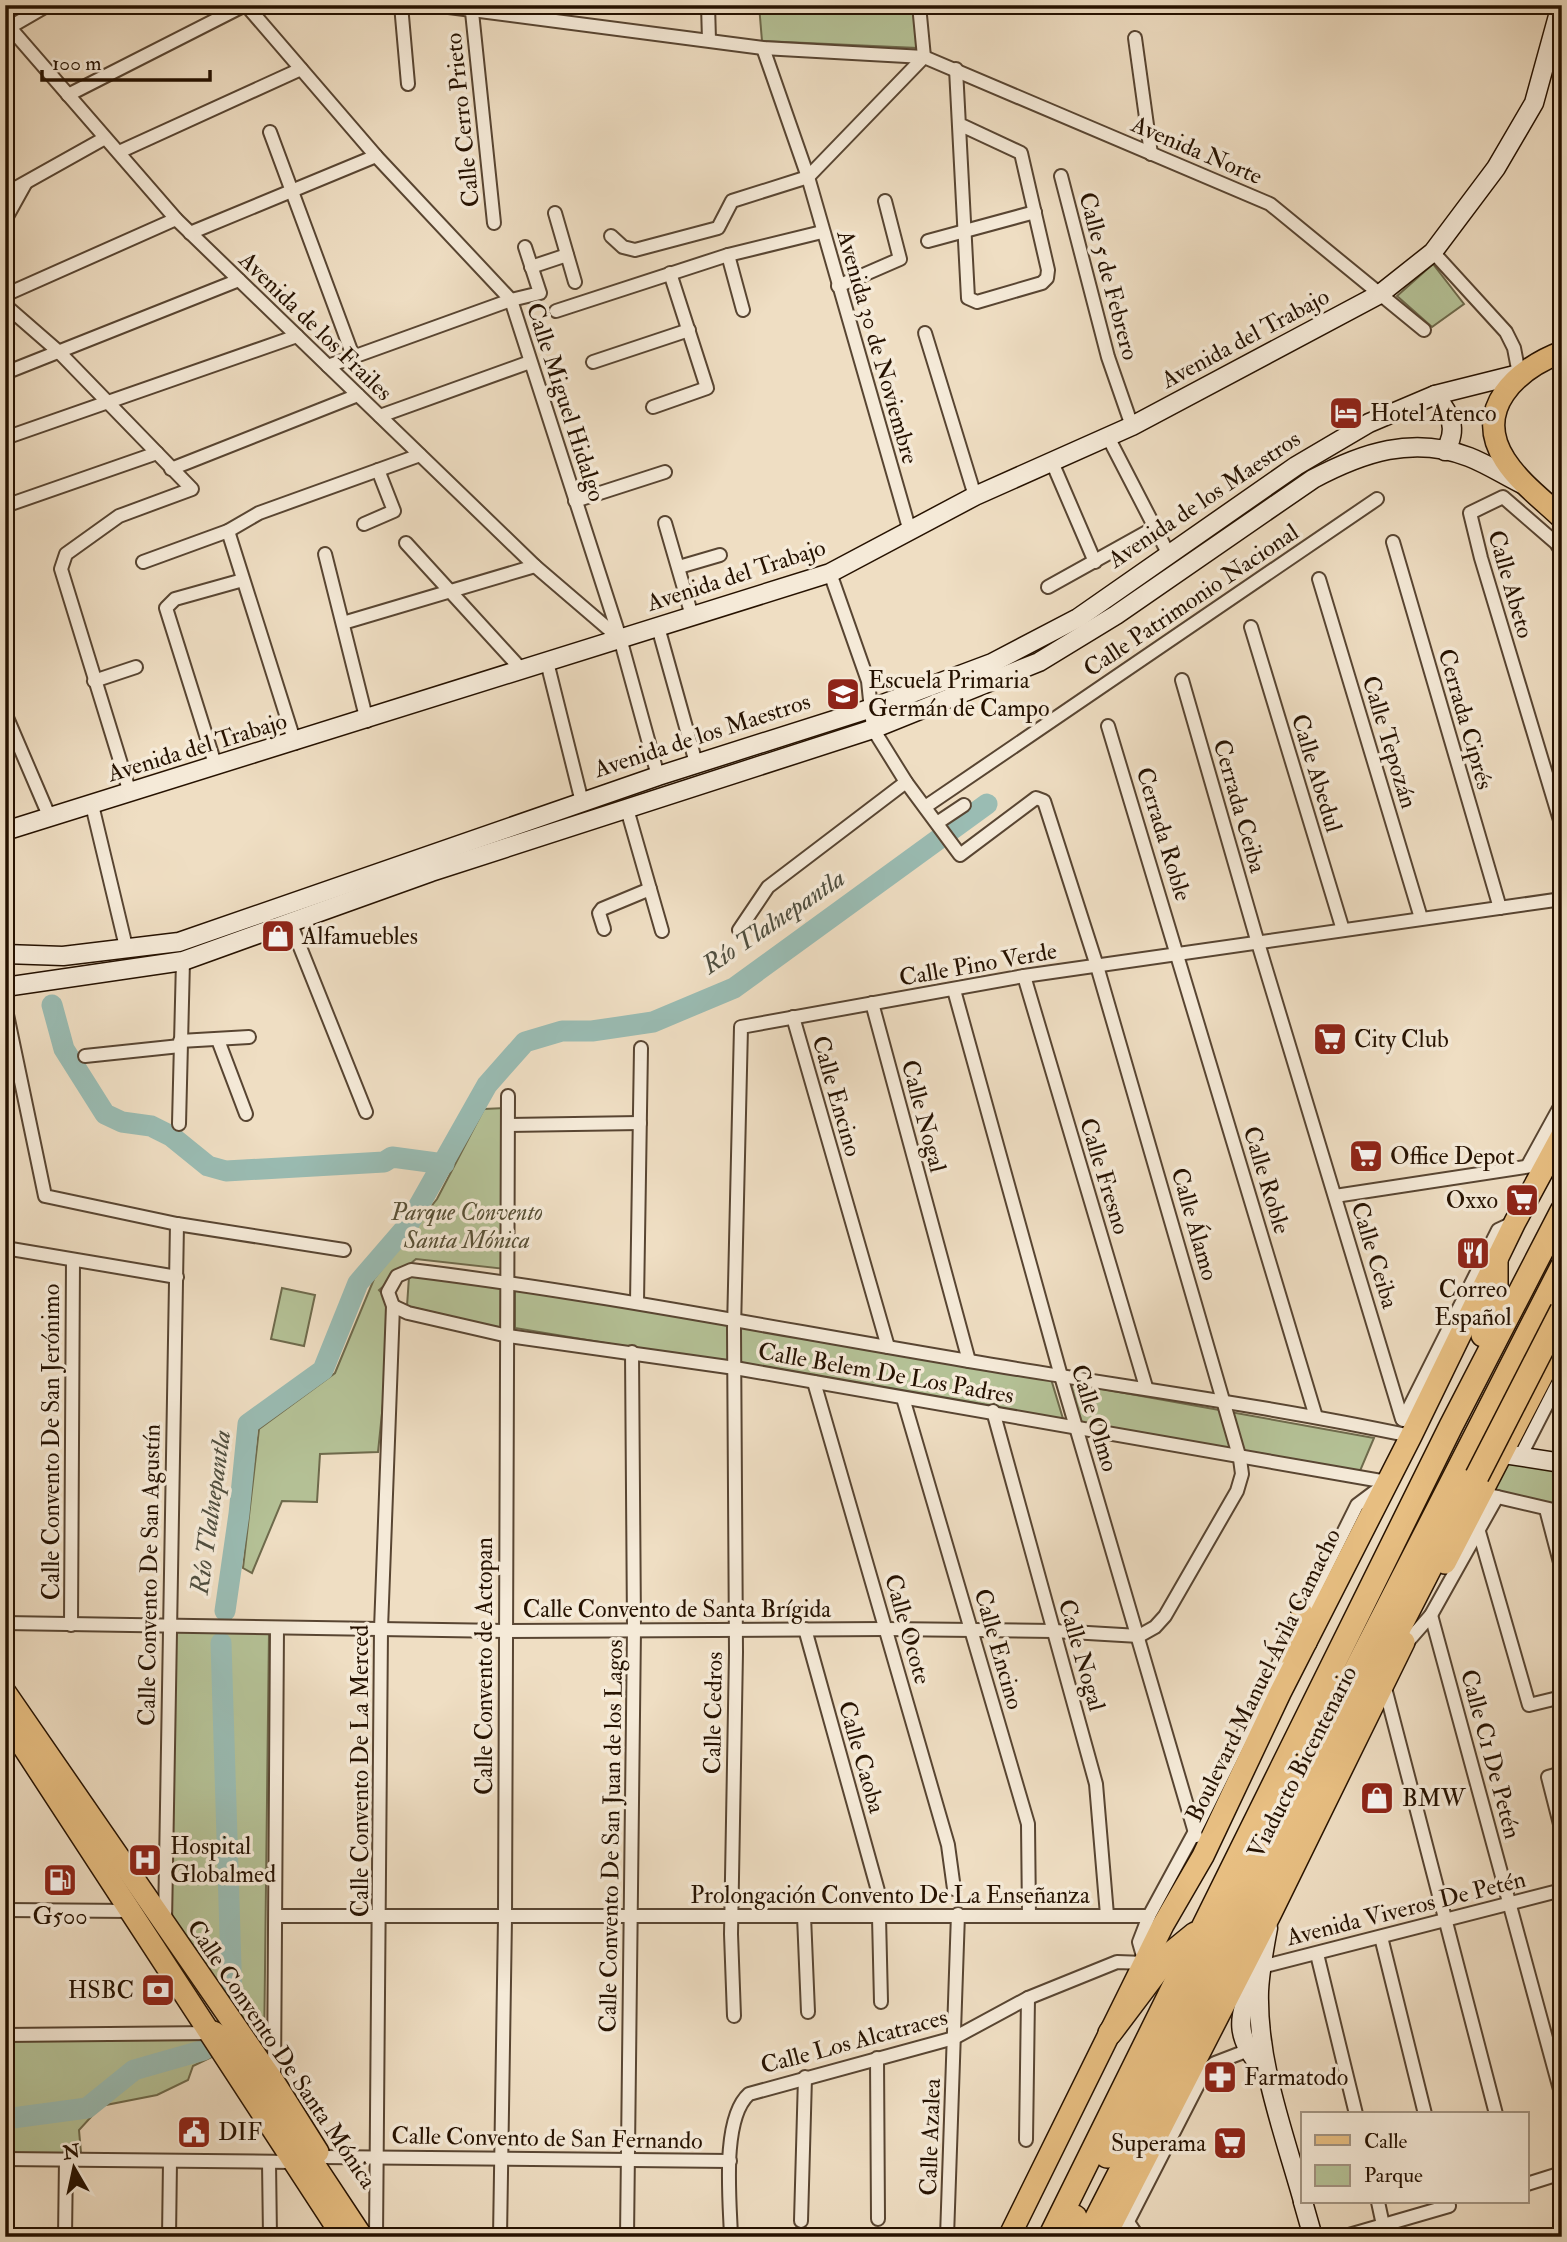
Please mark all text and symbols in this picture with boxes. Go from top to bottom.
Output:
street label: Calle Cerro Prieto [438,31,487,209]
scale bar [42,38,210,82]
text: 100 m [52,50,102,77]
street label: Avenida Norte [1126,109,1267,192]
street label: Calle 5 de Febrero [1071,189,1146,364]
street label: Avenida 30 de Noviembre [829,226,926,468]
street label: Avenida de los Frailes [232,244,399,408]
street label: Avenida del Trabajo [1155,281,1335,396]
street label: Calle Miguel Hidalgo [519,299,612,505]
hotel icon: Hotel Atenco [1327,394,1365,432]
place label: Hotel Atenco [1370,398,1496,429]
street label: Avenida de los Maestros [1101,423,1306,576]
street label: Calle Patrimonio Nacional [1078,517,1305,684]
street label: Calle Abeto [1480,527,1541,642]
street label: Avenida del Trabajo [642,532,829,619]
street label: Cerrada Ciprés [1431,645,1500,793]
place label: Escuela Primaria Germán de Campo [868,665,1050,724]
street label: Calle Tepozán [1355,672,1424,812]
school or university icon: Escuela Primaria Germán de Campo [824,675,862,713]
street label: Avenida de los Maestros [589,686,814,785]
street label: Avenida del Trabajo [103,705,291,790]
street label: Calle Abedul [1284,710,1349,836]
street label: Cerrada Ceiba [1206,736,1274,878]
street label: Cerrada Roble [1128,763,1199,905]
water label: Río Tlalnepantla [695,862,851,982]
shop icon: Alfamuebles [259,917,297,955]
place label: Alfamuebles [301,921,418,952]
street label: Calle Pino Verde [897,935,1059,994]
supermarket icon: City Club [1311,1020,1349,1058]
place label: City Club [1354,1024,1449,1055]
street label: Calle Encino [805,1032,869,1160]
street label: Calle Nogal [894,1057,953,1176]
street label: Calle Fresno [1072,1114,1137,1238]
street label: Calle Roble [1235,1123,1298,1238]
supermarket icon: Office Depot [1347,1137,1385,1175]
place label: Office Depot [1390,1141,1515,1172]
street label: Calle Álamo [1164,1164,1226,1284]
supermarket icon: Oxxo [1503,1181,1541,1219]
place label: Oxxo [1446,1185,1498,1216]
park label: Parque Convento Santa Mónica [390,1197,543,1256]
street label: Calle Ceiba [1344,1198,1406,1313]
restaurant icon: Correo Español [1454,1234,1492,1272]
place label: Correo Español [1434,1274,1512,1333]
street label: Calle Convento De San Jerónimo [36,1284,67,1600]
street label: Calle Belem De Los Padres [755,1336,1016,1411]
street label: Calle Olmo [1064,1361,1125,1475]
street label: Calle Convento De San Agustín [131,1424,168,1726]
water label: Río Tlalnepantla [183,1428,238,1597]
street label: Boulevard Manuel Ávila Camacho [1178,1523,1348,1827]
street label: Calle Convento de Actopan [469,1537,500,1795]
street label: Calle Ocote [877,1570,938,1688]
street label: Calle Encino [967,1585,1031,1713]
street label: Calle Convento de Santa Brígida [523,1594,832,1625]
street label: Calle Nogal [1051,1596,1112,1715]
street label: Calle Convento De La Merced [345,1624,376,1917]
street label: Calle Convento De San Juan de los Lagos [593,1639,630,2033]
street label: Calle Cedros [697,1651,730,1775]
street label: Viaducto Bicentenario [1241,1661,1364,1864]
street label: Calle C1 De Petén [1453,1666,1528,1842]
street label: Calle Caoba [831,1698,893,1818]
shop icon: BMW [1358,1779,1396,1817]
place label: BMW [1402,1783,1467,1814]
place label: Hospital Globalmed [170,1831,276,1890]
hospital icon: Hospital Globalmed [126,1841,164,1879]
fuel station icon: G500 [41,1861,79,1899]
street label: Avenida Viveros De Petén [1282,1864,1529,1953]
street label: Prolongación Convento De La Enseñanza [690,1880,1091,1911]
place label: G500 [32,1901,88,1932]
street label: Calle Convento De Santa Mónica [180,1914,384,2196]
bank icon: HSBC [139,1971,177,2009]
place label: HSBC [68,1975,134,2006]
street label: Calle Los Alcatraces [757,2002,951,2081]
pharmacy icon: Farmatodo [1201,2058,1239,2096]
place label: Farmatodo [1244,2062,1348,2093]
street label: Calle Azalea [913,2077,948,2196]
legend [1301,2112,1528,2204]
public building icon: DIF [175,2113,213,2151]
place label: DIF [218,2117,262,2148]
street label: Calle Convento de San Fernando [391,2120,703,2157]
supermarket icon: Superama [1211,2124,1249,2162]
place label: Superama [1111,2128,1207,2159]
text: Calle [1364,2128,1408,2155]
north arrow [38,2134,108,2204]
text: N [60,2139,83,2166]
text: Parque [1364,2162,1423,2189]

